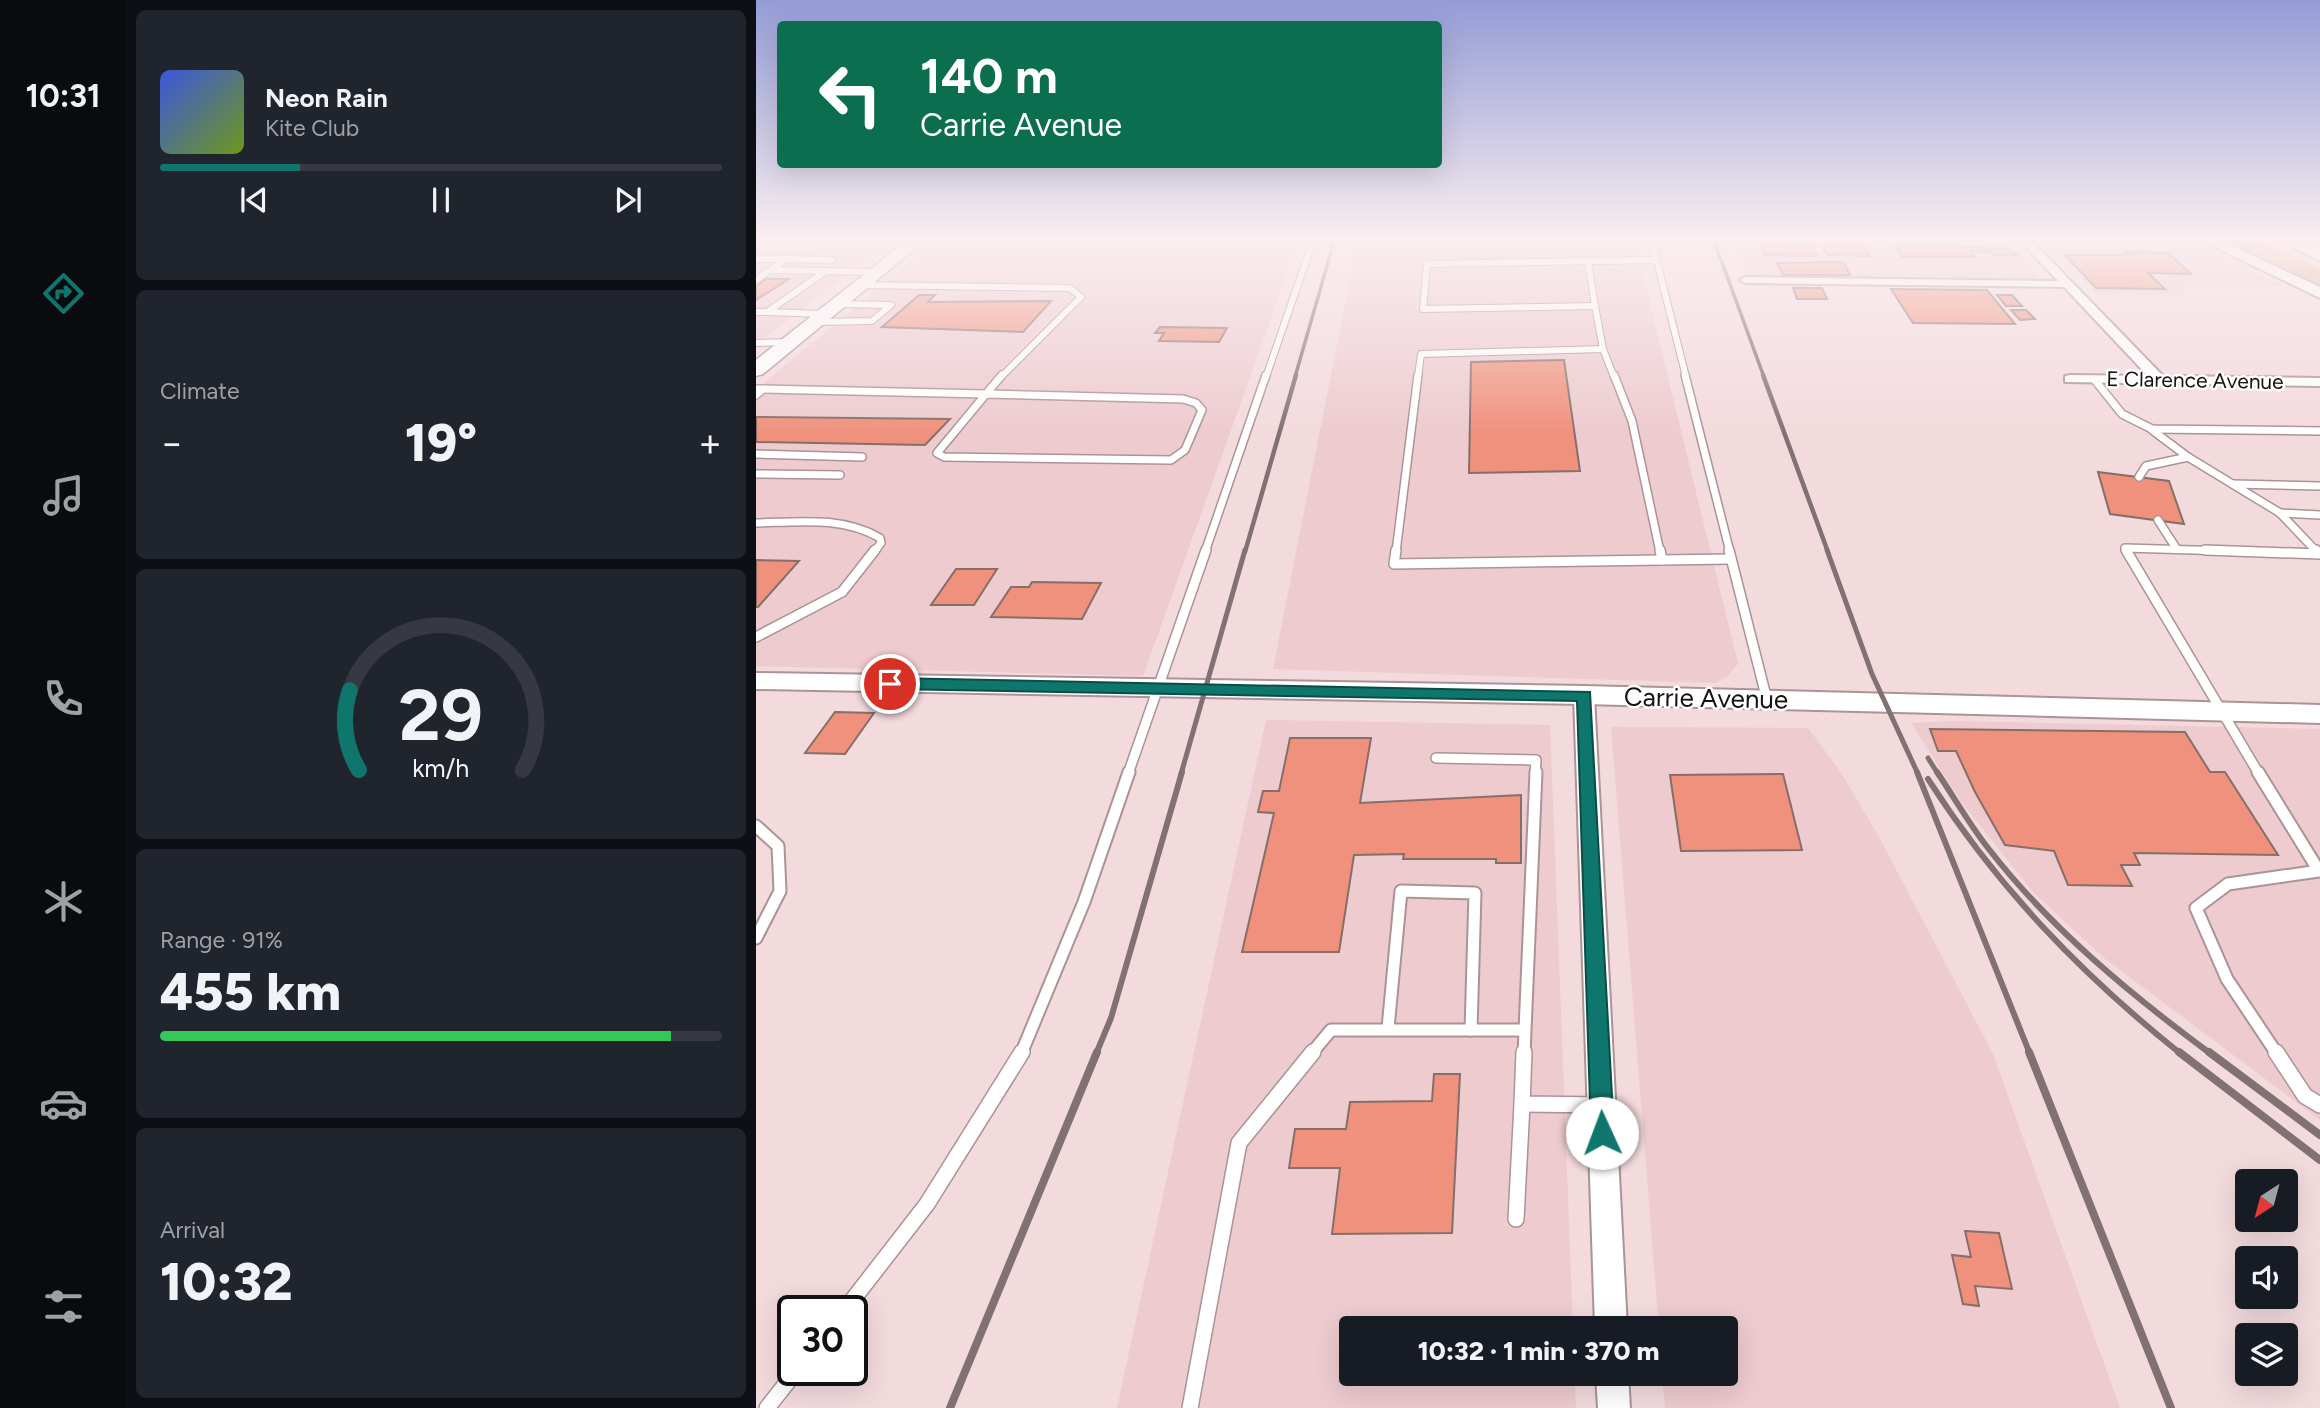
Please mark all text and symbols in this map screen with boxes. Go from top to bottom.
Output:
text: 140 m [920,46,1058,105]
icon: left [805,49,896,140]
text: 10:31 [25,77,101,115]
text: Neon Rain [265,82,388,114]
text: Carrie Avenue [920,106,1122,144]
text: Kite Club [265,114,359,142]
icon: previous [235,181,273,219]
icon: pause [422,181,460,219]
icon: next [609,181,647,219]
icon: directions [39,269,88,318]
street label: E Clarence Avenue [2106,366,2284,394]
text: Climate [160,377,239,405]
text: 19° [405,412,477,474]
text: − [160,420,184,466]
text: + [698,420,722,466]
icon: music [39,471,88,520]
pin [860,654,920,714]
icon: arrive [871,665,909,703]
text: 29 [399,671,483,758]
icon: phone [39,674,88,723]
street label: Carrie Avenue [1624,681,1788,715]
text: km/h [412,753,470,783]
icon: climate [39,877,88,926]
text: Range · 91% [160,926,283,954]
text: 455 km [160,961,341,1023]
icon: car [39,1079,88,1128]
position arrow [1565,1096,1639,1170]
north arrow [2235,1169,2298,1232]
map controls [2235,1169,2298,1386]
text: Arrival [160,1216,225,1244]
button: sound [2235,1246,2298,1309]
text: 10:32 [160,1251,293,1313]
icon: filters [39,1282,88,1331]
speed limit sign: 30 [777,1295,868,1386]
button: layers [2235,1323,2298,1386]
text: 10:32 · 1 min · 370 m [1418,1335,1659,1367]

